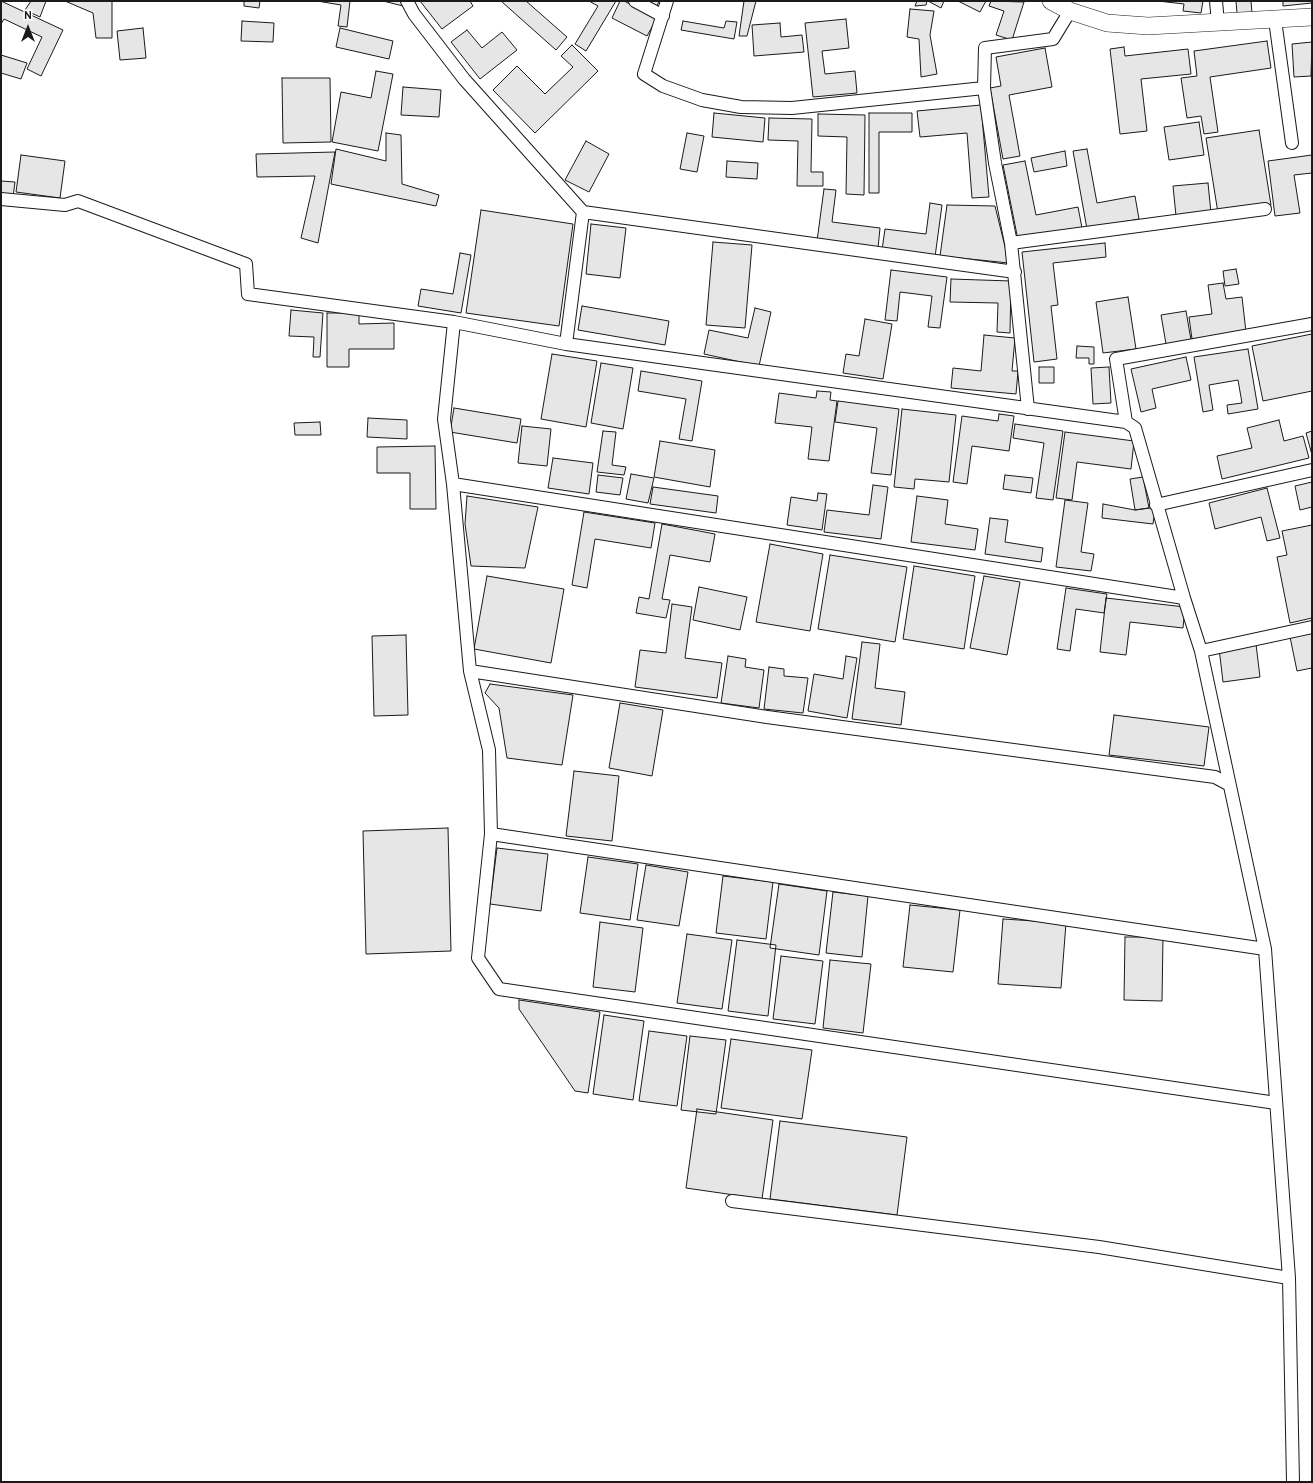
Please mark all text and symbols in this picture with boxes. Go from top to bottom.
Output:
north arrow [8,8,48,48]
text: N [24,9,32,23]

